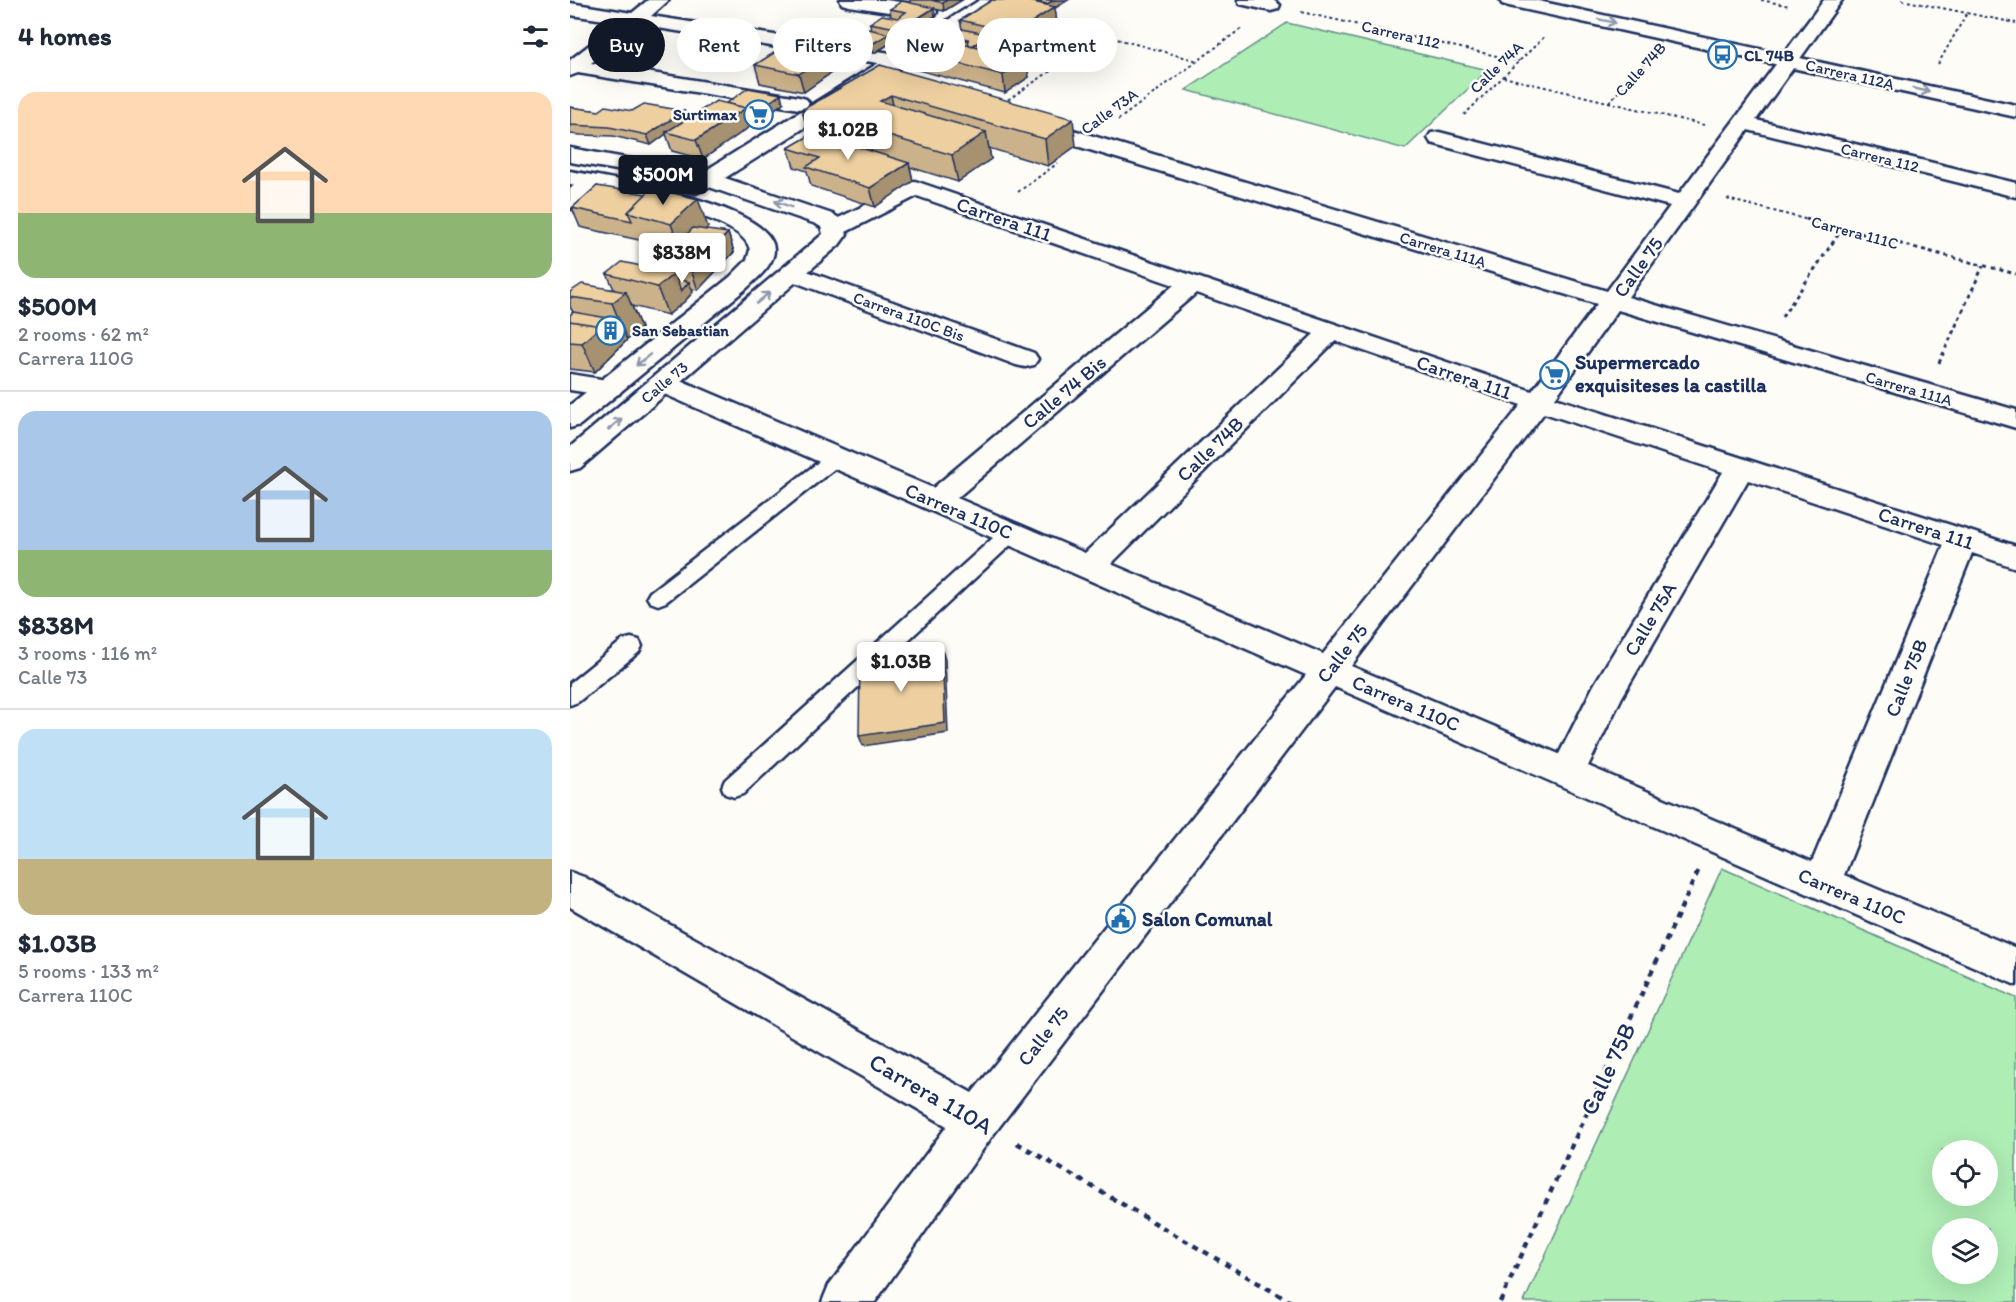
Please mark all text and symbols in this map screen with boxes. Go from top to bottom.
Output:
street label: Carrera 112 [1360,16,1443,53]
one-way arrow [1597,16,1616,28]
chip: Buy [588,18,665,72]
chip: Rent [677,18,761,72]
chip: Filters [773,18,873,72]
chip: New [885,18,965,72]
chip: Apartment [977,18,1117,72]
text: 4 homes [18,20,112,52]
icon: filters [519,20,552,53]
street label: Calle 74A [1466,37,1527,97]
street label: Calle 74B [1611,38,1670,101]
bus stop icon: CL 74B [1707,39,1739,71]
place label: CL 74B [1744,46,1795,65]
street label: Carrera 112A [1804,55,1896,94]
street label: Calle 73A [1077,84,1141,138]
one-way arrow [1910,85,1930,96]
supermarket icon: Surtimax [742,98,774,130]
place label: Surtimax [673,105,738,124]
pin: $1.02B [799,110,897,161]
text: $1.02B [818,117,878,141]
icon: home [231,131,339,239]
street label: Carrera 112 [1839,139,1922,177]
pin: $500M [621,155,705,206]
text: $500M [633,162,694,186]
street label: Carrera 111 [953,192,1055,246]
one-way arrow [774,198,793,209]
street label: Carrera 111C [1809,212,1901,253]
street label: Carrera 111A [1397,227,1488,272]
street label: Calle 75 [1608,232,1668,302]
pin: $838M [640,233,724,284]
text: $838M [653,240,711,264]
street label: Carrera 110C Bis [851,288,967,345]
text: $500M [18,290,97,322]
one-way arrow [755,291,770,305]
building icon: San Sebastian [595,314,627,346]
place label: San Sebastian [632,321,729,340]
text: 2 rooms · 62 m² [18,322,149,346]
text: Carrera 110G [18,346,134,370]
street label: Calle 74 Bis [1017,350,1111,434]
street label: Carrera 111 [1413,350,1515,404]
place label: Supermercado exquisiteses la castilla [1575,350,1767,398]
one-way arrow [635,353,651,366]
street label: Calle 73 [637,357,692,408]
supermarket icon: Supermercado exquisiteses la castilla [1538,358,1570,390]
street label: Carrera 111A [1863,367,1954,410]
street label: Calle 74B [1172,411,1248,487]
one-way arrow [607,418,623,431]
icon: home [231,450,339,558]
street label: Carrera 110C [901,478,1017,545]
street label: Carrera 111 [1875,501,1977,555]
street label: Calle 75A [1619,578,1681,660]
text: $838M [18,609,94,641]
street label: Calle 75 [1311,618,1373,688]
street label: Calle 75B [1880,635,1933,720]
text: 3 rooms · 116 m² [18,641,157,665]
pin: $1.03B [852,642,950,693]
text: $1.03B [871,649,931,673]
text: Calle 73 [18,665,87,689]
street label: Carrera 110C [1348,670,1464,737]
icon: home [231,768,339,876]
street label: Carrera 110C [1794,863,1910,930]
public building icon: Salon Comunal [1105,903,1137,935]
place label: Salon Comunal [1142,907,1273,931]
text: $1.03B [18,927,97,959]
text: 5 rooms · 133 m² [18,959,159,983]
text: Carrera 110C [18,983,133,1007]
street label: Calle 75 [1012,1001,1074,1071]
street label: Calle 75B [1574,1018,1641,1119]
street label: Carrera 110A [864,1047,998,1141]
map controls [1932,1140,1998,1284]
button: locate [1932,1140,1998,1206]
button: layers [1932,1218,1998,1284]

